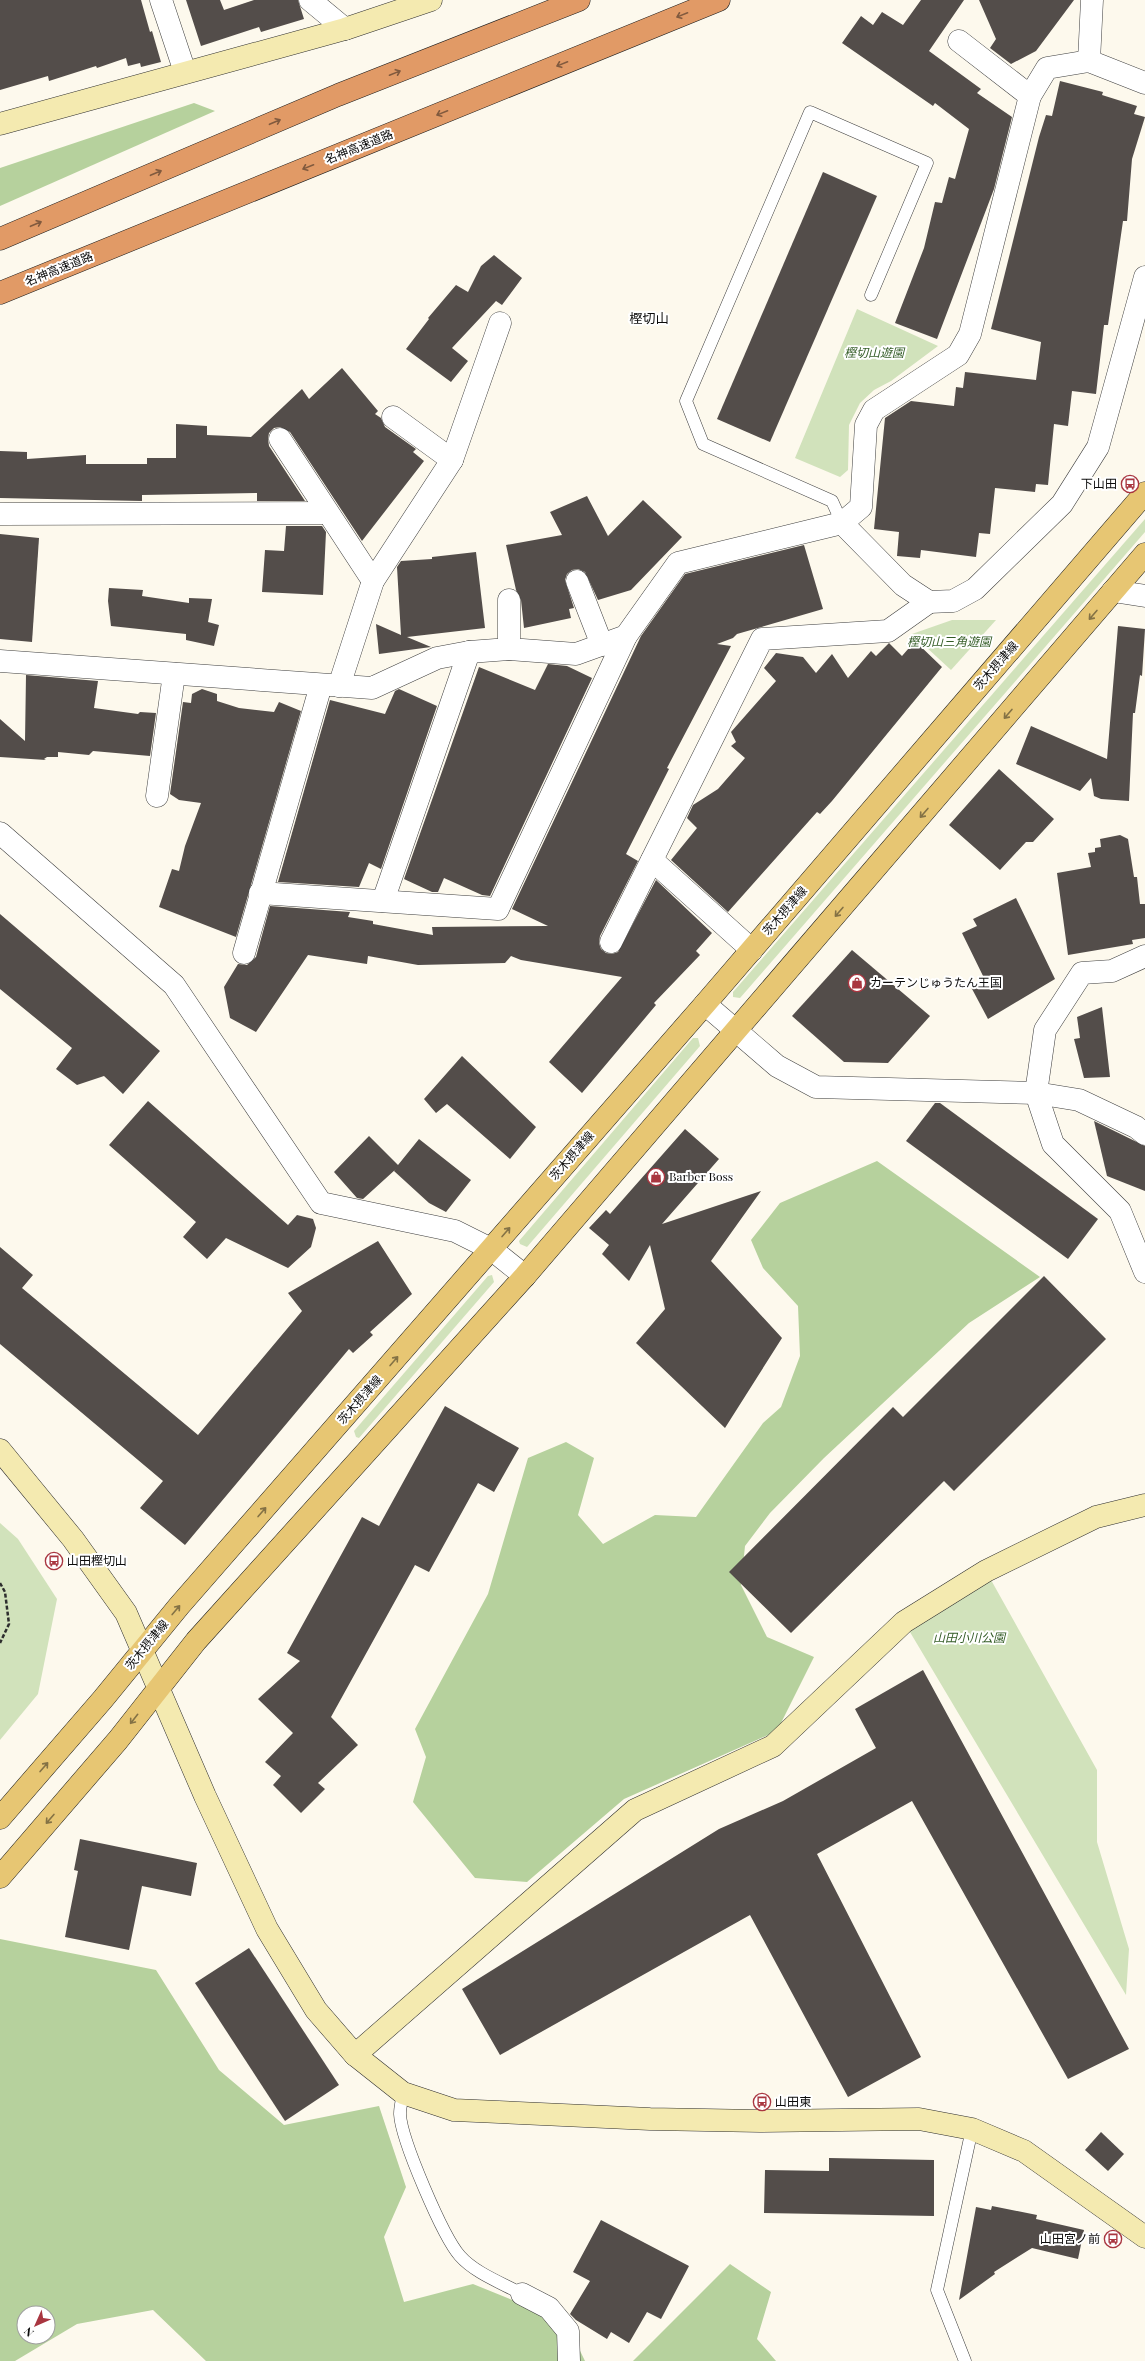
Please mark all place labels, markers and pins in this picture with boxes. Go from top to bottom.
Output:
bus stop icon: 下山田 [1120,474,1140,494]
place label: 下山田 [1081,475,1117,491]
shop icon: カーテンじゅうたん王国 [847,973,867,993]
place label: カーテンじゅうたん王国 [870,974,1002,990]
shop icon: Barber Boss [646,1167,666,1187]
place label: Barber Boss [669,1168,733,1184]
bus stop icon: 山田樫切山 [44,1551,64,1571]
place label: 山田樫切山 [67,1552,127,1568]
bus stop icon: 山田東 [752,2092,772,2112]
place label: 山田東 [775,2093,811,2109]
bus stop icon: 山田宮ノ前 [1103,2229,1123,2249]
place label: 山田宮ノ前 [1040,2230,1100,2246]

